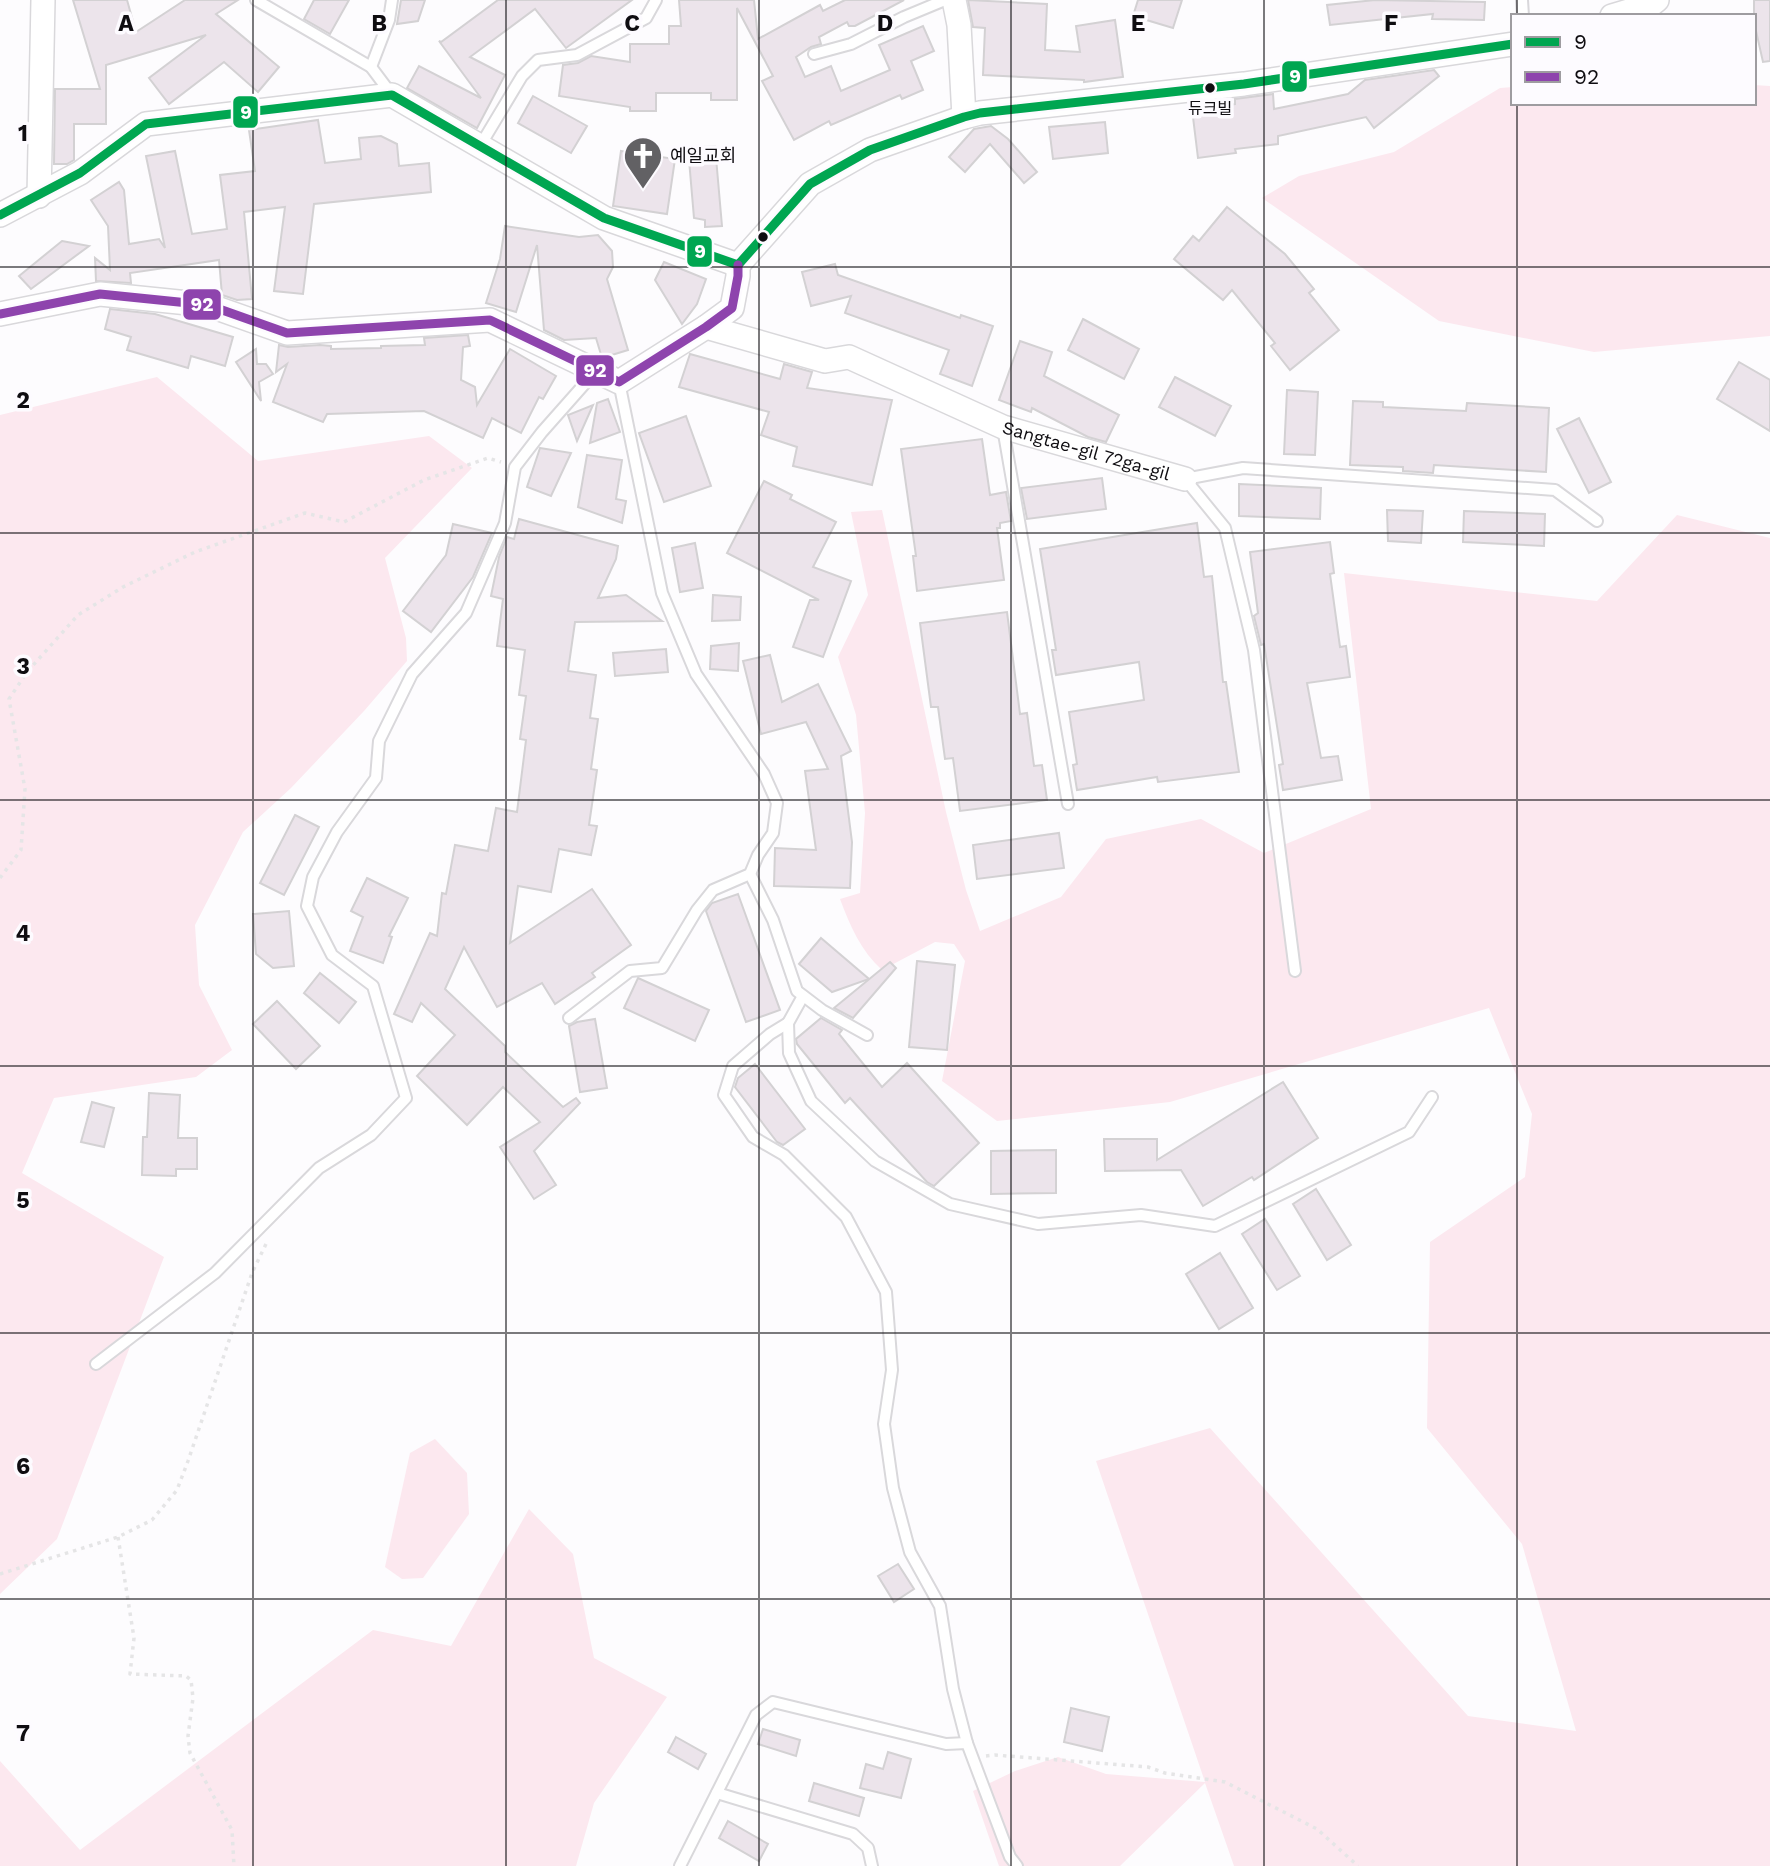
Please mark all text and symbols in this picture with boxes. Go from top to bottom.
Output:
text: A [118,10,134,37]
text: B [371,10,387,37]
text: C [624,10,640,37]
text: D [877,10,893,37]
text: E [1131,10,1145,37]
text: F [1384,10,1398,37]
legend [1511,14,1756,105]
text: 9 [1574,29,1587,54]
line badge: 9 [1281,60,1308,93]
text: 92 [1574,64,1599,89]
text: 9 [1289,65,1301,88]
marker: 듀크빌 [1203,81,1217,95]
line badge: 9 [232,95,259,129]
place label: 듀크빌 [1188,99,1232,118]
text: 9 [240,101,252,124]
text: 1 [18,120,28,147]
church icon: 예일교회 [622,135,664,190]
place label: 예일교회 [670,145,736,166]
unlabelled marker [756,230,770,244]
line badge: 9 [686,235,713,268]
text: 9 [694,240,706,263]
line badge: 92 [182,288,222,321]
text: 92 [190,293,214,316]
line badge: 92 [575,354,615,387]
text: 92 [583,359,607,382]
text: 2 [16,387,30,414]
street label: Sangtae-gil 72ga-gil [1000,416,1173,484]
text: 3 [16,653,30,680]
text: 4 [16,920,31,947]
text: 5 [16,1187,30,1214]
text: 6 [16,1453,30,1480]
text: 7 [16,1720,30,1747]

